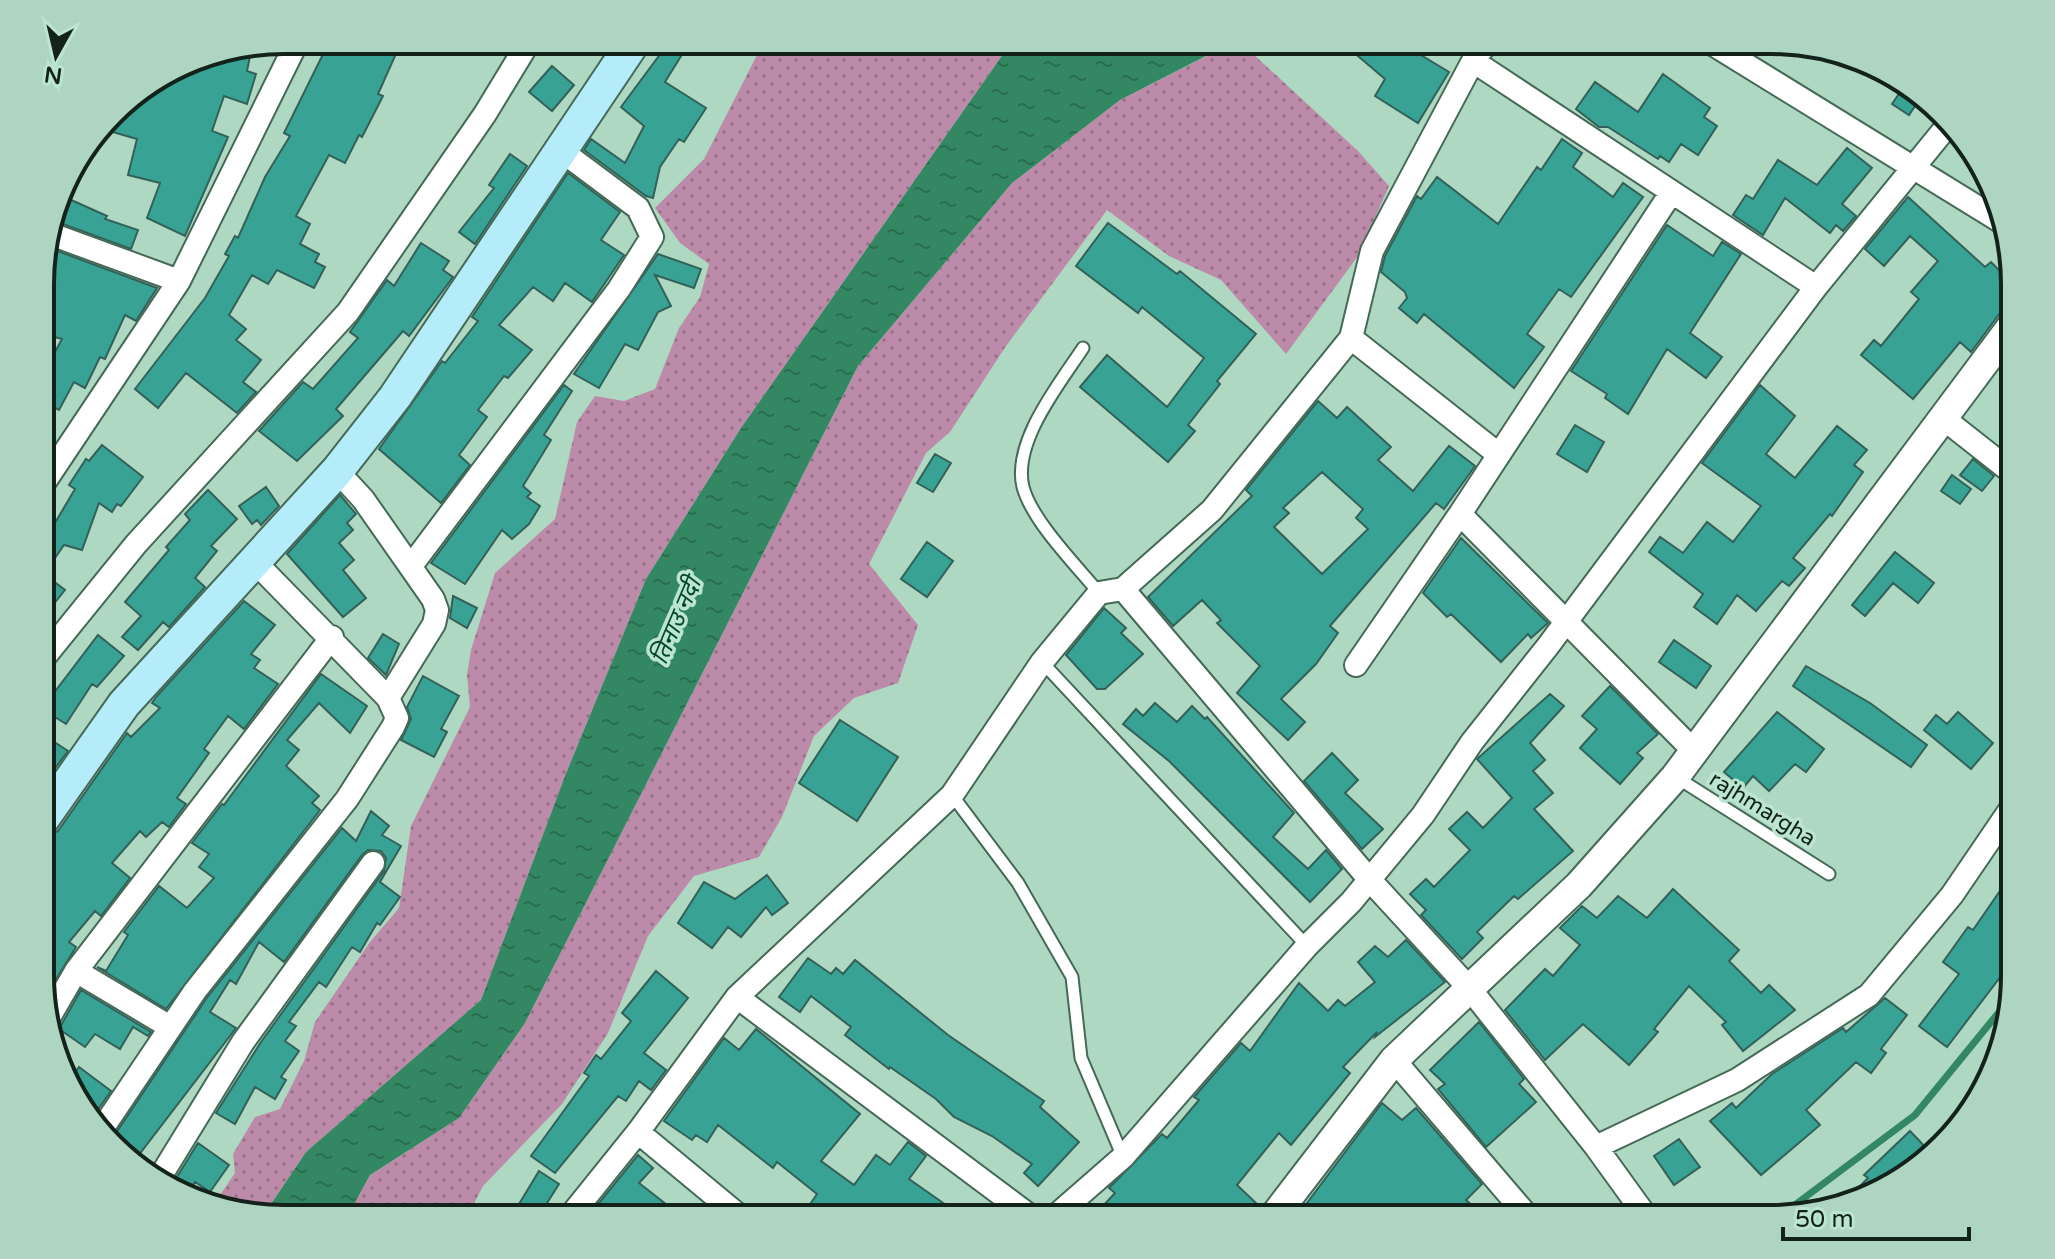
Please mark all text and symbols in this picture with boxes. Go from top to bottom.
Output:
north arrow [16,16,96,96]
text: N [43,61,64,89]
water label: तिनाउ नदी [645,569,709,669]
street label: rajhmargha [1705,766,1820,852]
scale bar [1783,1191,1969,1241]
text: 50 m [1795,1205,1853,1234]

